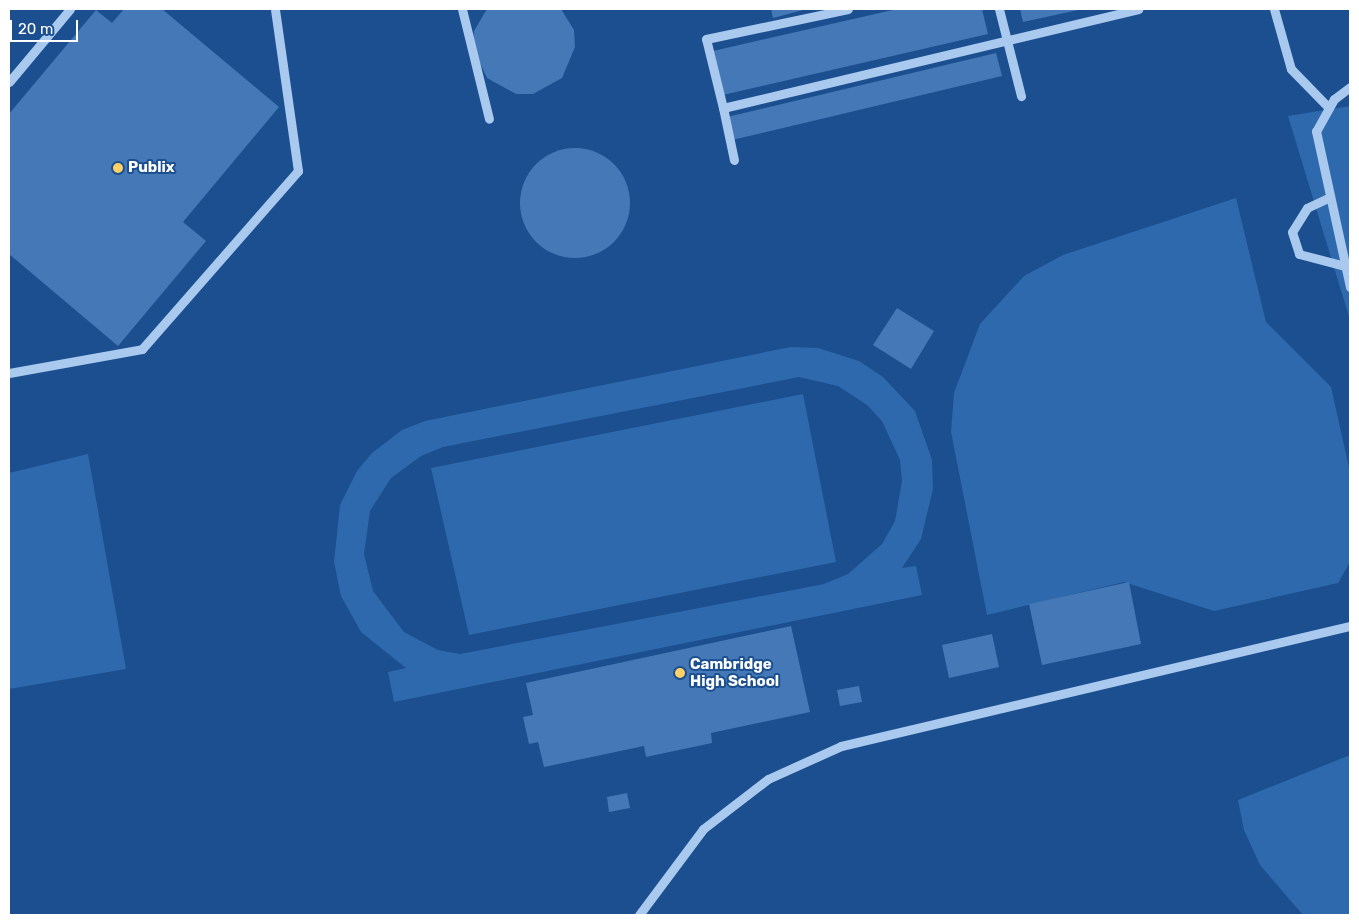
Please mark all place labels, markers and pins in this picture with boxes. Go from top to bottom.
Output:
place label: Publix [128,159,175,177]
marker: Publix [112,162,124,174]
place label: Cambridge High School [690,655,779,690]
marker: Cambridge High School [674,667,686,679]

